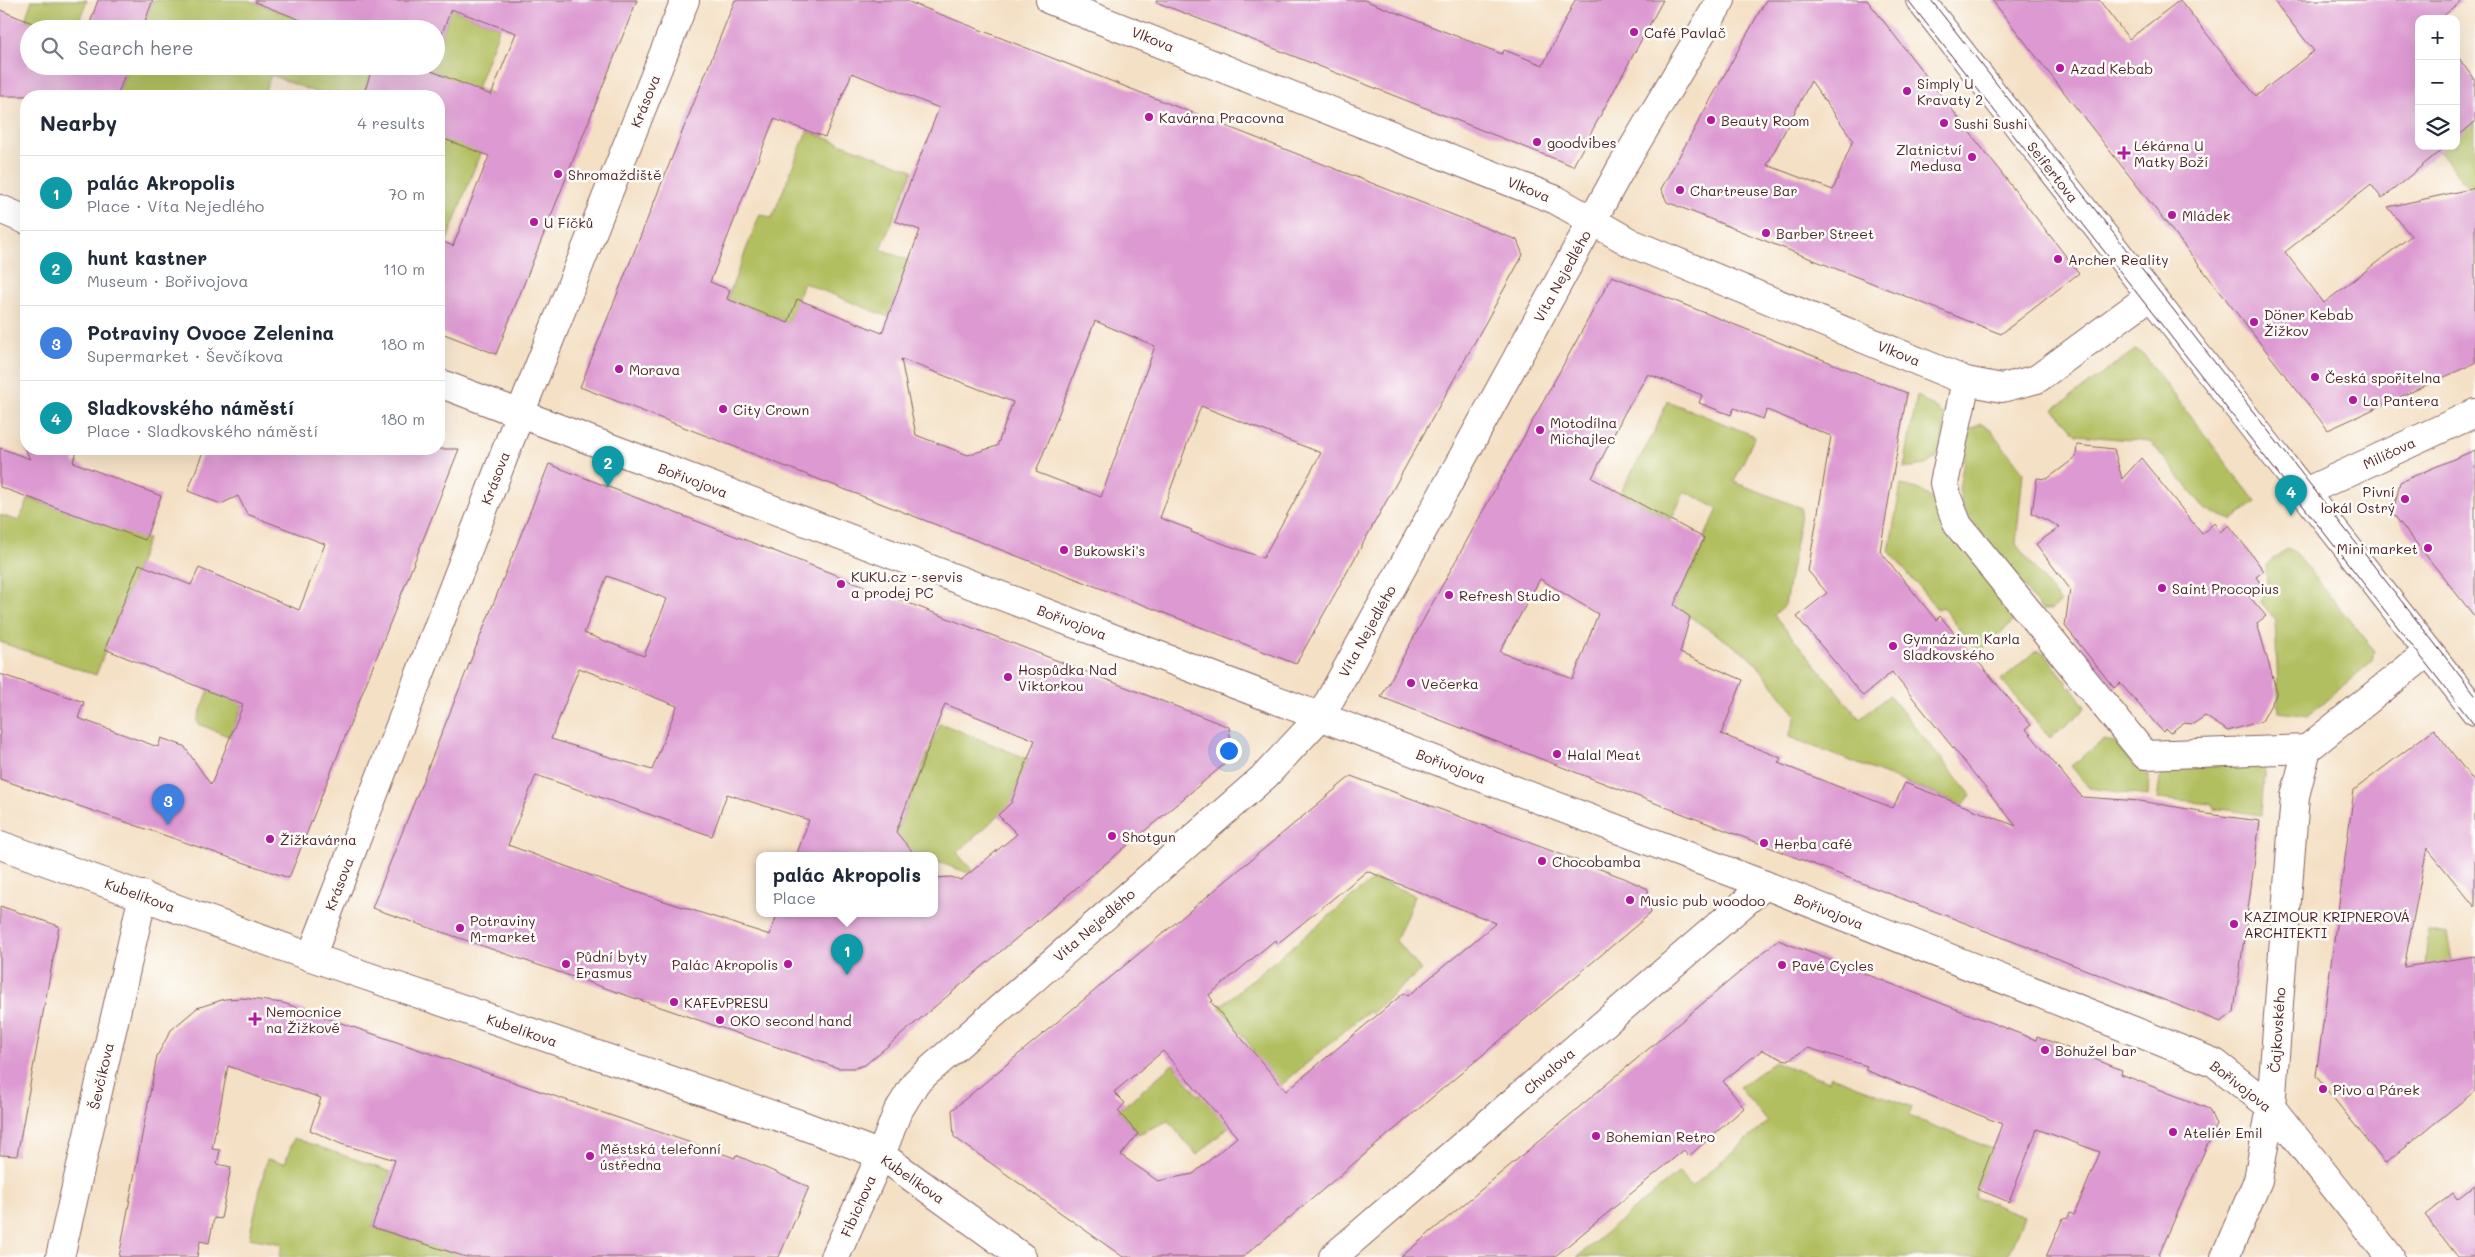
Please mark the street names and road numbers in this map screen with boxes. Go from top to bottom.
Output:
street label: Vlkova [1129,22,1177,56]
street label: Krásova [626,72,664,130]
street label: Seifertova [2023,138,2083,206]
street label: Vlkova [1505,172,1553,206]
street label: Víta Nejedlého [1529,227,1595,325]
street label: Vlkova [1875,336,1923,370]
street label: Milíčova [2360,433,2418,473]
street label: Krásova [476,449,514,507]
street label: Bořivojova [655,458,731,502]
street label: Víta Nejedlého [1334,582,1400,680]
street label: Bořivojova [1034,600,1110,644]
street label: Bořivojova [1413,744,1489,788]
street label: Krásova [320,855,358,913]
street label: Kubelíkova [102,874,178,916]
street label: Víta Nejedlého [1049,884,1139,966]
street label: Bořivojova [1792,888,1866,934]
street label: Čajkovského [2265,987,2289,1073]
street label: Kubelíkova [484,1009,560,1051]
street label: Ševčíkova [84,1041,118,1111]
street label: Chvalova [1519,1044,1579,1098]
street label: Bořivojova [2206,1056,2276,1116]
street label: Kubelíkova [877,1150,949,1208]
street label: Fibichova [836,1172,880,1240]

